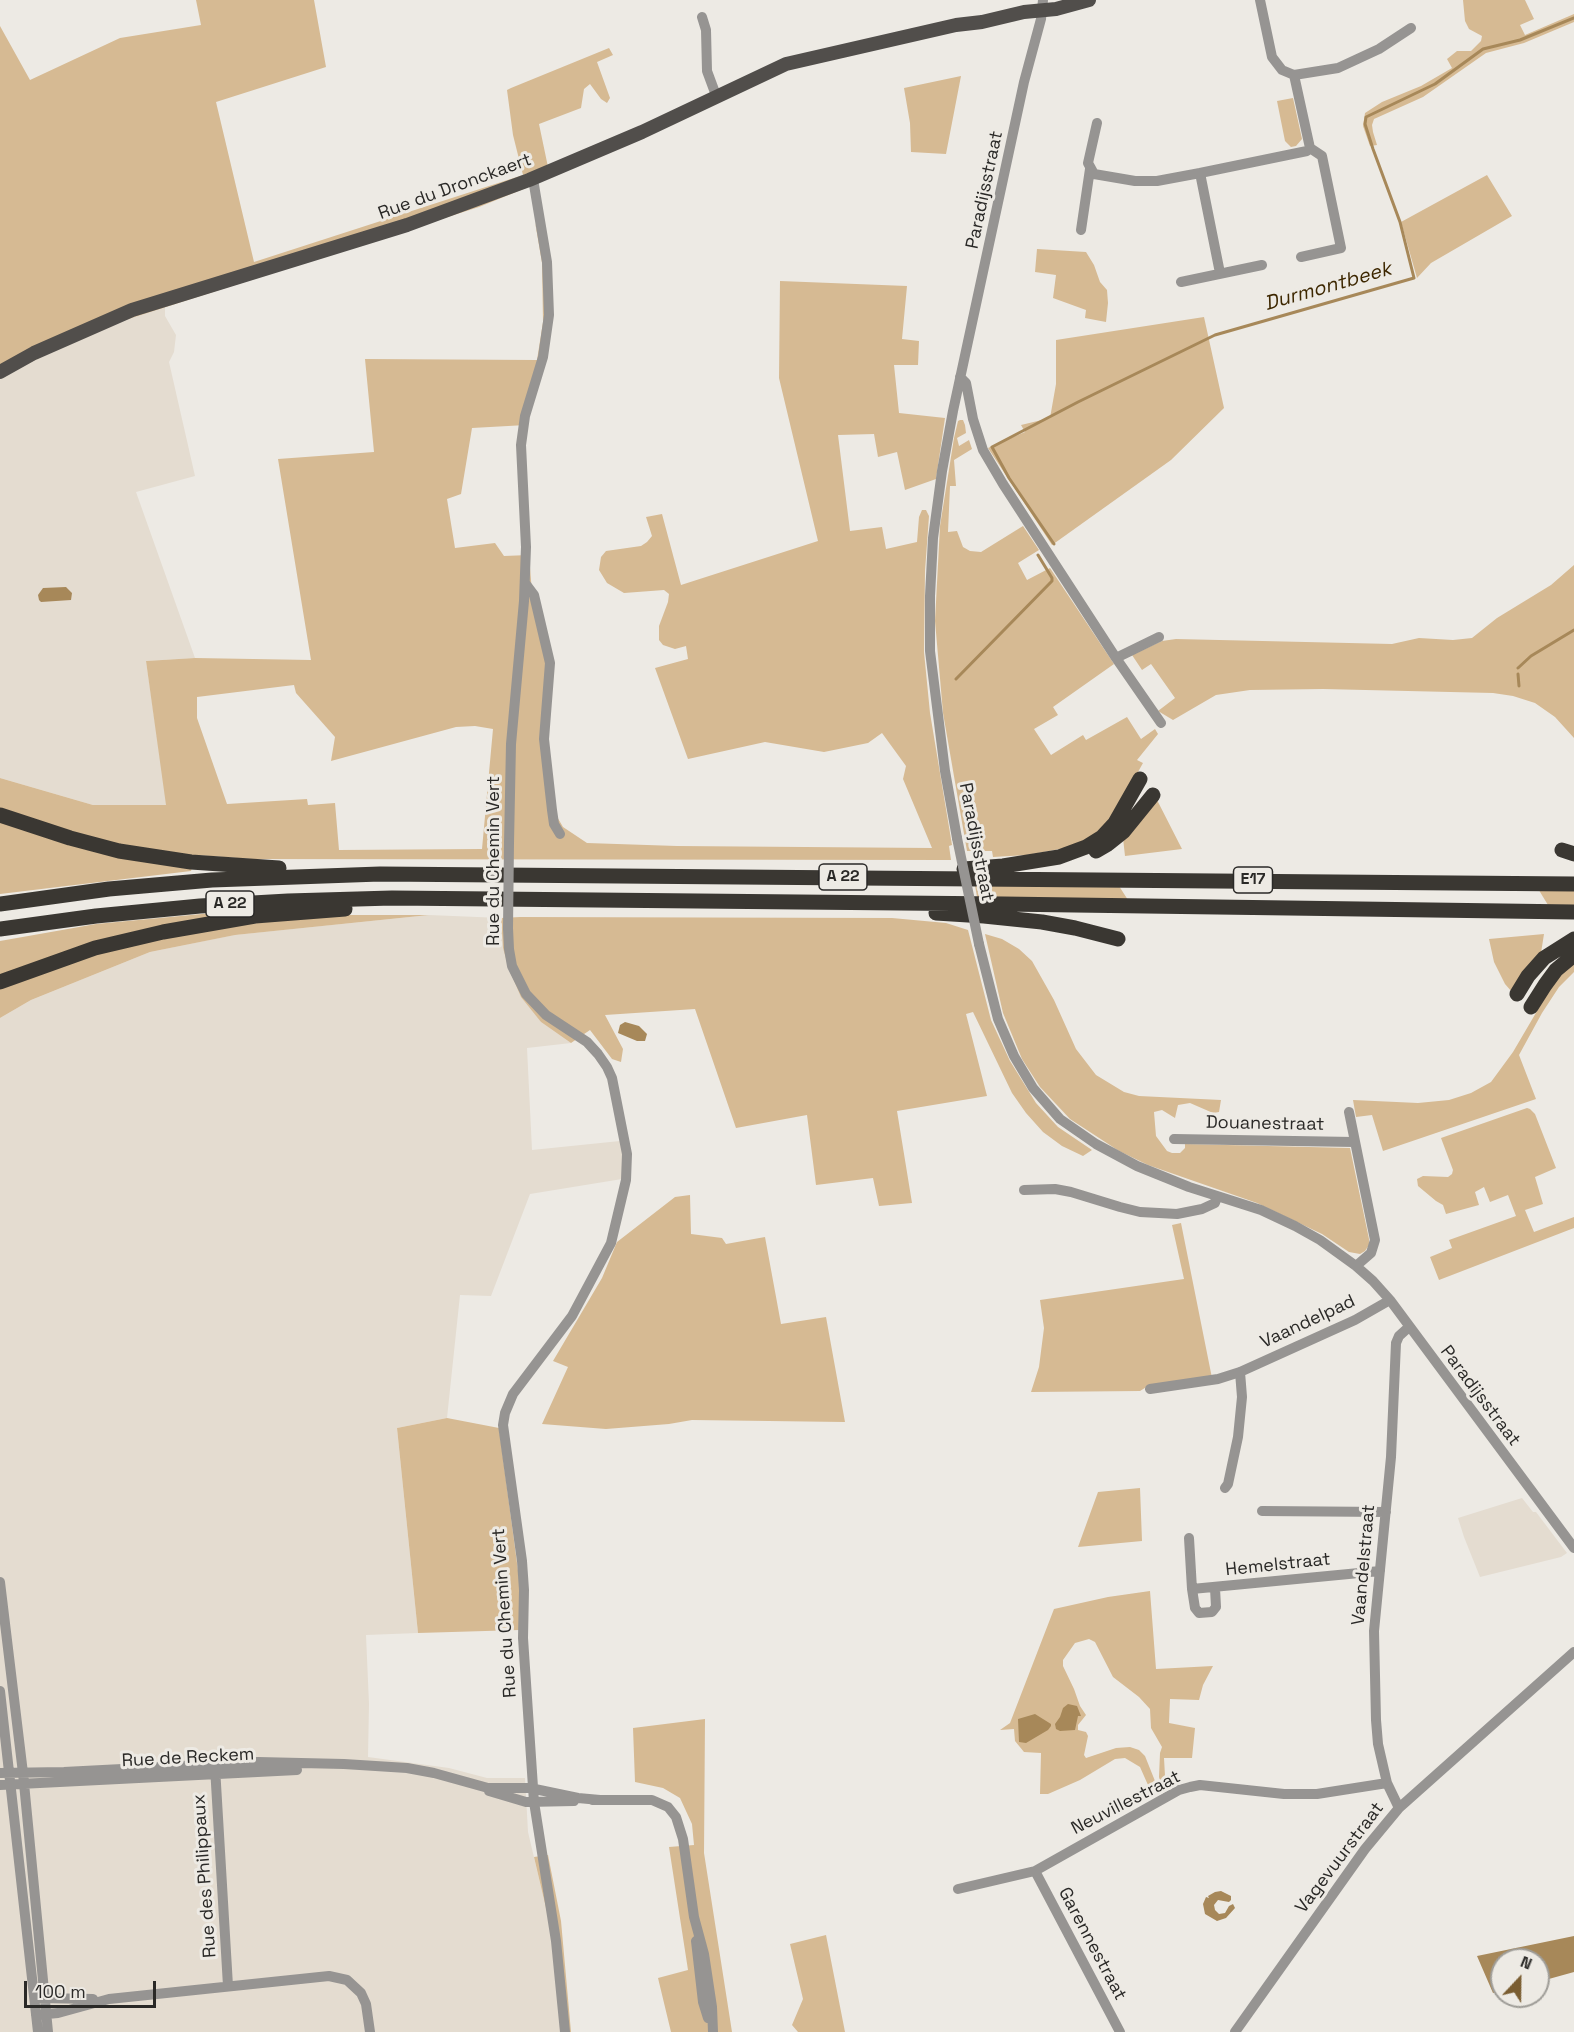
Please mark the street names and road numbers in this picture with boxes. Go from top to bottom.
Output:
street label: Paradijsstraat [962,129,1008,251]
street label: Rue du Dronckaert [375,149,535,225]
street label: Rue du Chemin Vert [483,776,505,946]
street label: Paradijsstraat [954,781,998,903]
road number: A 22 [819,864,867,890]
road number: E17 [1234,867,1272,893]
road number: A 22 [206,891,254,917]
street label: Douanestraat [1206,1112,1324,1136]
street label: Vaandelpad [1257,1291,1359,1353]
street label: Paradijsstraat [1435,1342,1525,1450]
street label: Vaandelstraat [1348,1504,1380,1626]
street label: Rue du Chemin Vert [488,1528,522,1698]
street label: Hemelstraat [1224,1549,1332,1581]
street label: Rue de Reckem [121,1744,255,1772]
street label: Neuvillestraat [1068,1766,1184,1840]
street label: Rue des Philippaux [189,1793,221,1959]
street label: Vagevuurstraat [1291,1798,1389,1918]
street label: Garennestraat [1053,1884,1131,2004]

